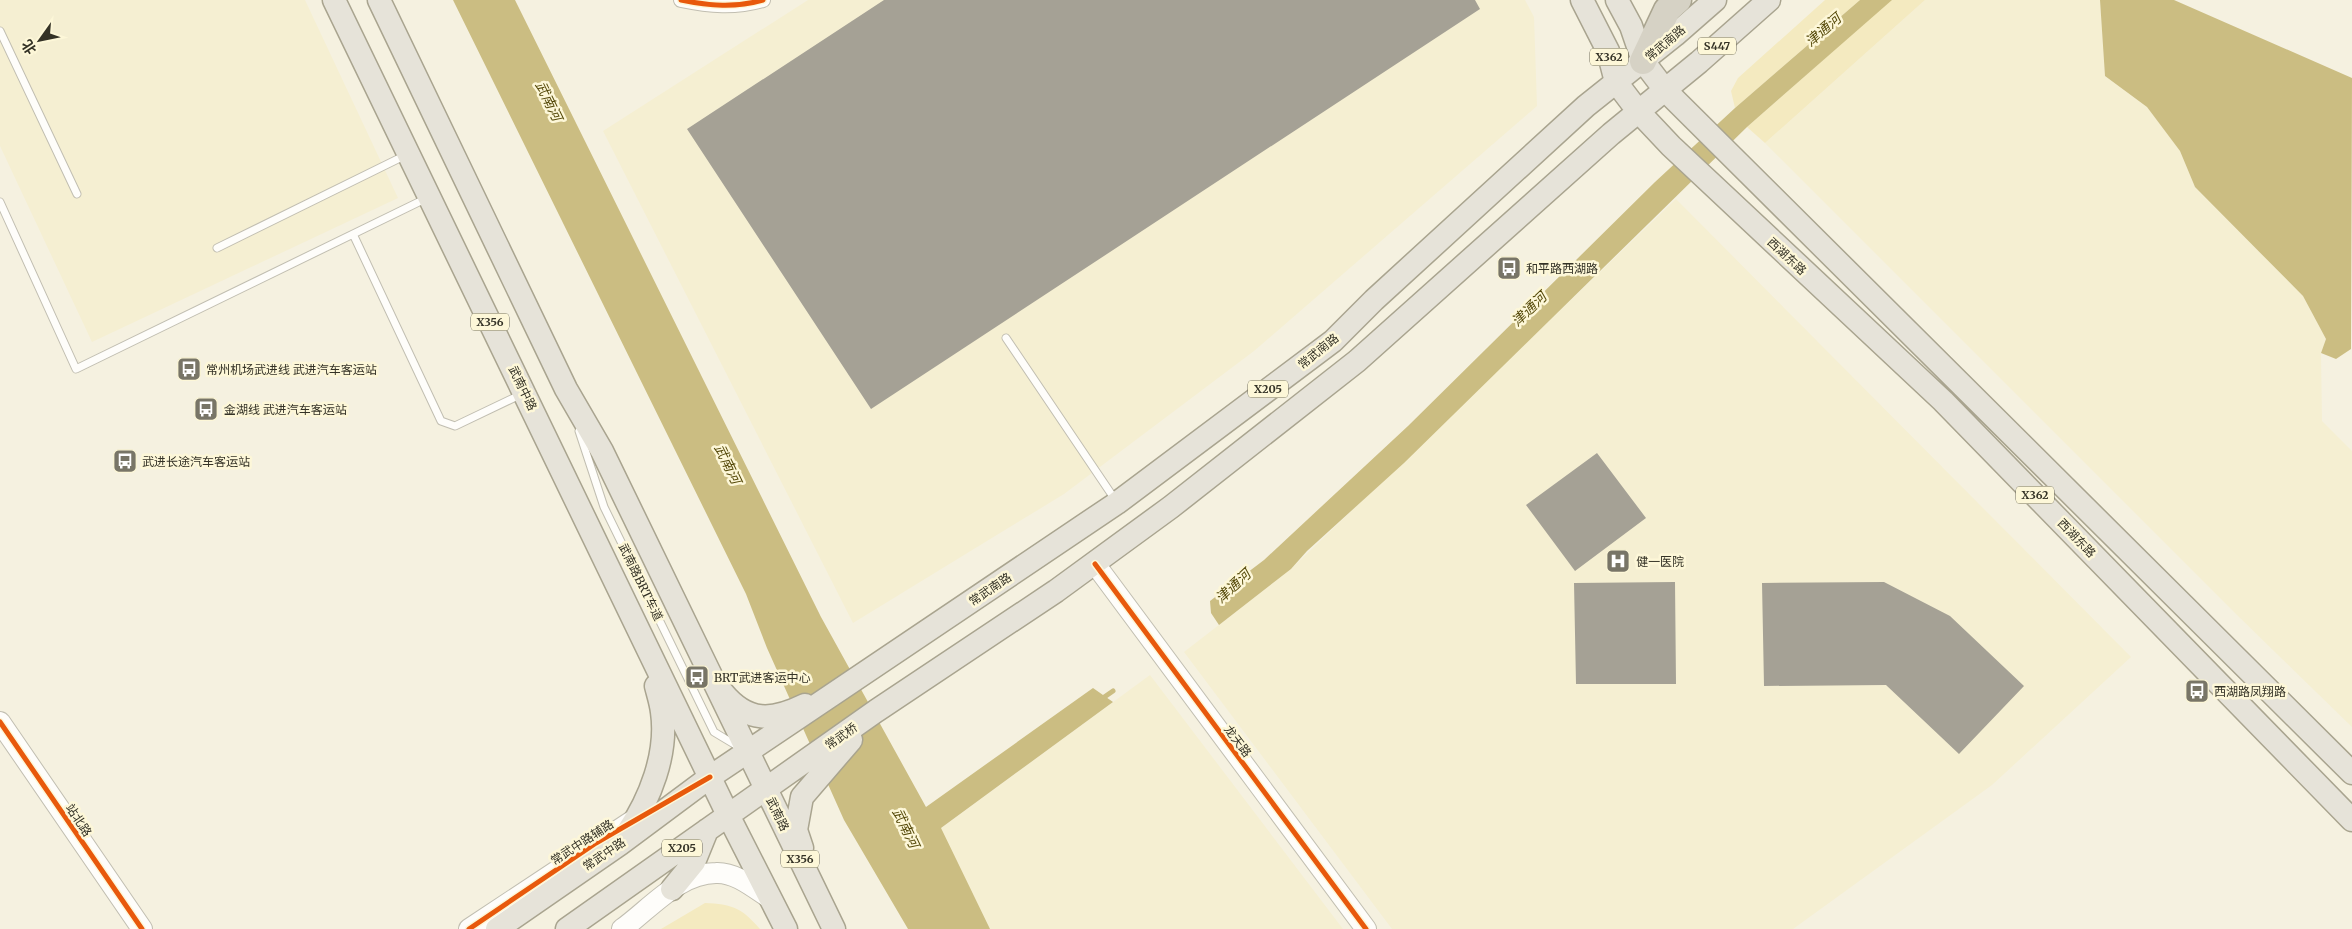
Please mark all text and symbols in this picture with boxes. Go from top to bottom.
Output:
water label: 津通河 [1801,7,1847,51]
north arrow [15,15,65,65]
street label: 常武南路 [1642,22,1688,64]
text: 北 [18,36,40,58]
road number: S447 [1698,37,1736,54]
road number: X362 [1590,48,1628,66]
water label: 武南河 [532,78,568,127]
street label: 西湖东路 [1764,234,1810,278]
bus stop icon: 和平路西湖路 [1496,255,1522,281]
place label: 和平路西湖路 [1526,261,1598,276]
water label: 津通河 [1508,286,1553,330]
road number: X356 [471,314,509,331]
street label: 常武南路 [1295,330,1341,372]
bus stop icon: 常州机场武进线 武进汽车客运站 [176,356,202,382]
place label: 常州机场武进线 武进汽车客运站 [206,362,377,377]
street label: 武南中路 [506,363,540,413]
road number: X205 [1248,380,1288,398]
bus stop icon: 金湖线 武进汽车客运站 [193,396,219,422]
place label: 金湖线 武进汽车客运站 [224,402,347,417]
water label: 武南河 [711,441,747,490]
bus stop icon: 武进长途汽车客运站 [112,448,138,474]
place label: 武进长途汽车客运站 [142,454,250,469]
road number: X362 [2016,486,2054,504]
street label: 西湖东路 [2055,516,2099,560]
street label: 武南路BRT车道 [616,541,666,623]
hospital icon: 健一医院 [1605,548,1631,574]
place label: 健一医院 [1636,554,1684,569]
water label: 津通河 [1212,563,1257,607]
street label: 常武南路 [966,569,1014,609]
bus stop icon: BRT武进客运中心 [684,664,710,690]
place label: BRT武进客运中心 [714,670,810,685]
bus stop icon: 西湖路凤翔路 [2184,678,2210,704]
place label: 西湖路凤翔路 [2214,684,2286,699]
street label: 常武桥 [822,720,860,752]
street label: 龙天路 [1221,722,1255,760]
street label: 武南路 [763,795,793,833]
street label: 站北路 [63,801,95,839]
water label: 武南河 [889,805,925,854]
street label: 常武中路辅路 [548,816,616,868]
street label: 常武中路 [580,835,628,873]
road number: X205 [662,840,702,856]
road number: X356 [781,851,819,868]

